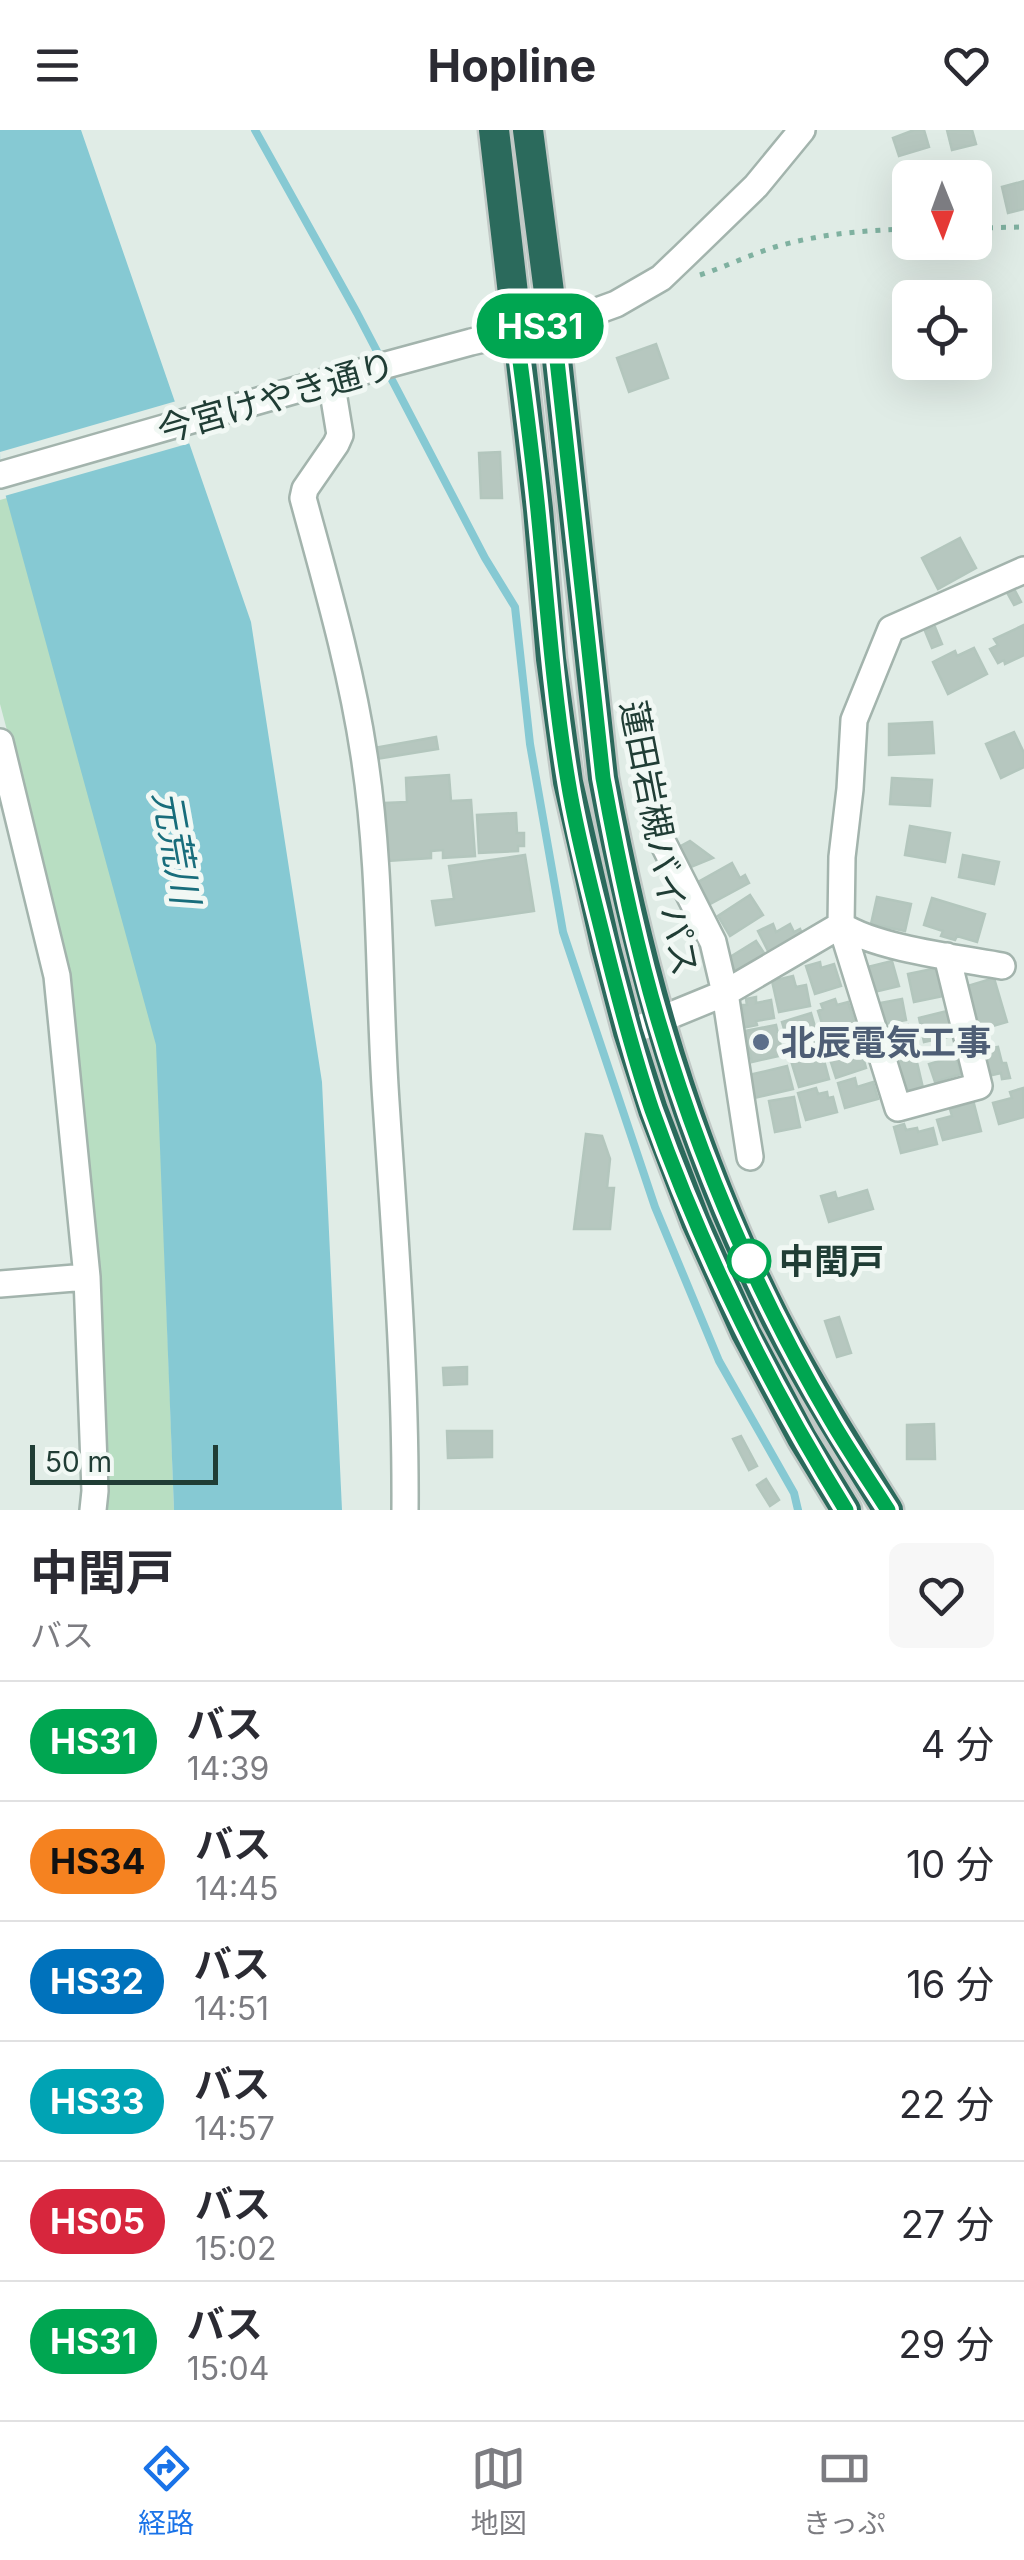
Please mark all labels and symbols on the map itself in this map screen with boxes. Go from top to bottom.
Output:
north arrow [892,160,992,260]
line badge: HS31 [470,294,610,358]
street label: 今宮けやき通り [152,343,400,451]
street label: 蓮田岩槻バイパス [613,697,707,979]
water label: 元荒川 [144,787,210,911]
place label: 北辰電気工事 [781,1021,991,1063]
marker: 北辰電気工事 [750,1031,772,1053]
marker: 中閏戸 [728,1240,770,1282]
place label: 中閏戸 [779,1240,884,1282]
scale bar [30,1440,218,1484]

